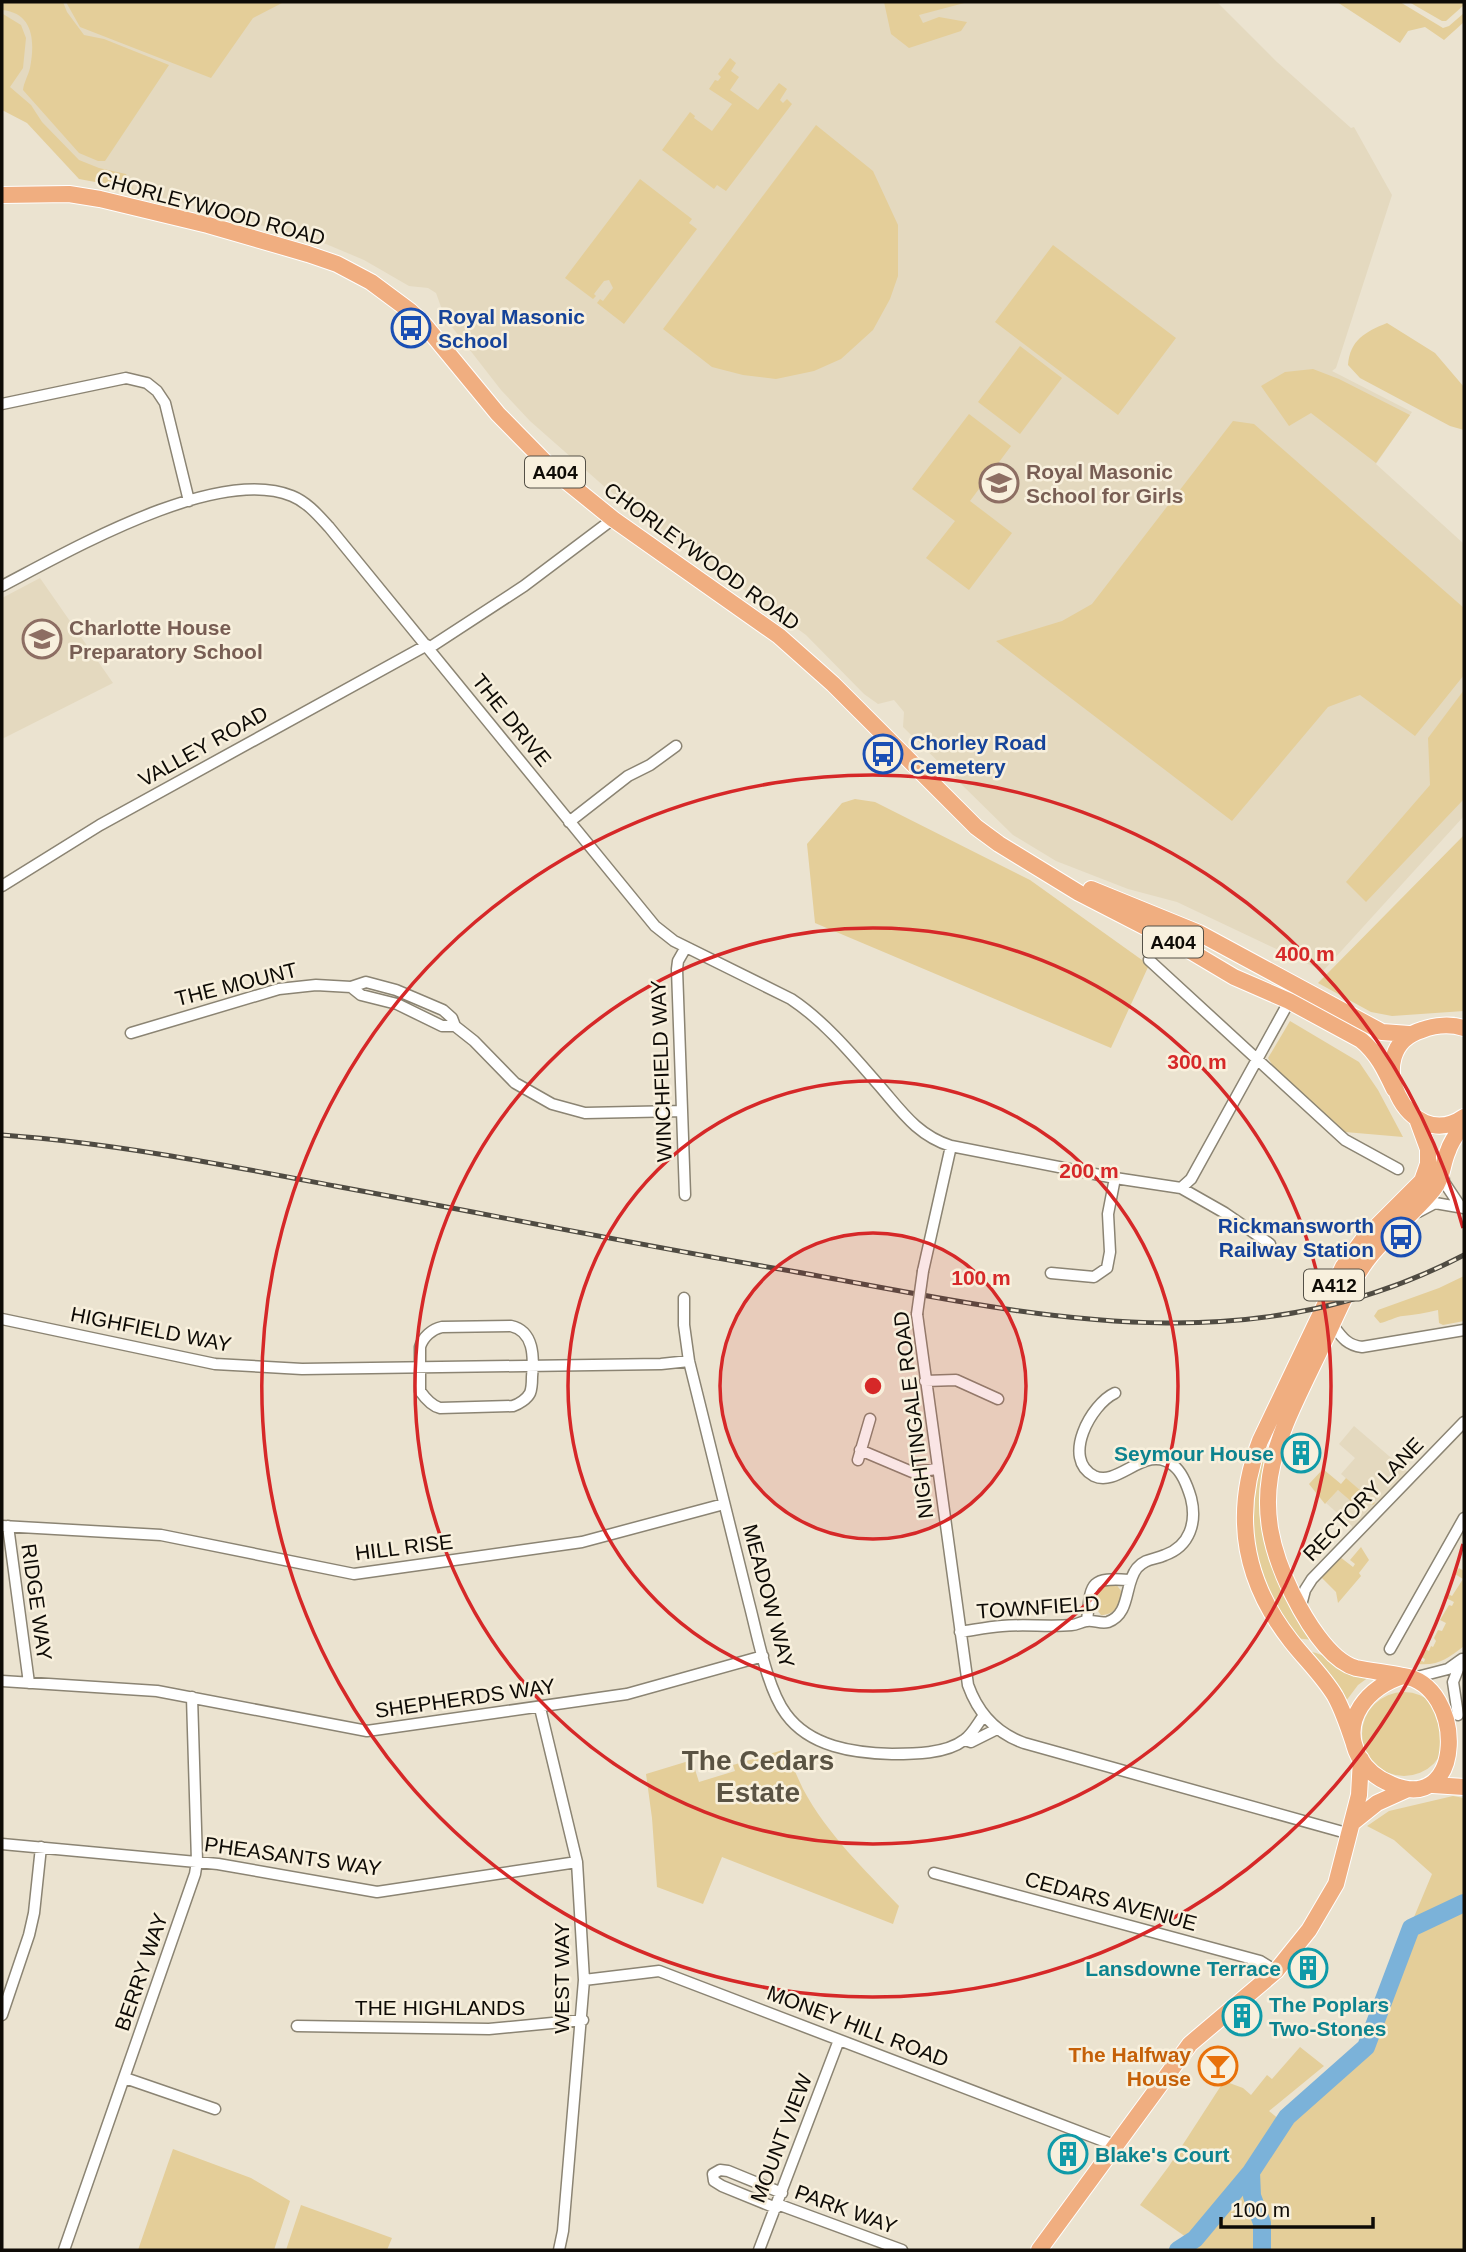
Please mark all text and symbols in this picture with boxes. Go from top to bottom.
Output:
street label: CHORLEYWOOD ROAD [94,166,328,250]
place label: Royal Masonic School [438,305,585,352]
bus stop icon: Royal Masonic School [390,307,432,349]
road number: A404 [525,457,585,488]
place label: Royal Masonic School for Girls [1026,460,1184,507]
school or university icon: Royal Masonic School for Girls [978,462,1020,504]
street label: CHORLEYWOOD ROAD [600,477,804,635]
place label: Charlotte House Preparatory School [69,616,263,663]
school or university icon: Charlotte House Preparatory School [21,618,63,660]
street label: THE DRIVE [468,669,556,771]
street label: VALLEY ROAD [134,701,272,791]
place label: Chorley Road Cemetery [910,731,1047,778]
bus stop icon: Chorley Road Cemetery [862,733,904,775]
road number: A404 [1143,926,1203,958]
text: 400 m [1275,942,1335,965]
street label: THE MOUNT [173,958,300,1010]
street label: WINCHFIELD WAY [646,980,676,1162]
text: 300 m [1167,1050,1227,1073]
text: 200 m [1059,1159,1119,1182]
place label: Rickmansworth Railway Station [1218,1214,1374,1261]
bus stop icon: Rickmansworth Railway Station [1380,1216,1422,1258]
text: 100 m [951,1266,1011,1289]
road number: A412 [1304,1270,1364,1301]
street label: HIGHFIELD WAY [69,1302,233,1356]
street label: NIGHTINGALE ROAD [889,1310,937,1520]
centre of rings [861,1374,885,1398]
building icon: Seymour House [1280,1432,1322,1474]
street label: RECTORY LANE [1298,1433,1428,1565]
place label: Seymour House [1114,1442,1274,1465]
street label: MEADOW WAY [739,1521,799,1671]
street label: HILL RISE [354,1530,454,1564]
street label: RIDGE WAY [17,1542,57,1662]
street label: TOWNFIELD [976,1591,1100,1623]
street label: SHEPHERDS WAY [373,1674,557,1722]
district label: The Cedars Estate [682,1745,834,1808]
street label: PHEASANTS WAY [203,1832,383,1880]
street label: CEDARS AVENUE [1023,1867,1199,1935]
street label: BERRY WAY [110,1910,172,2034]
street label: WEST WAY [550,1922,573,2034]
building icon: Lansdowne Terrace [1287,1947,1329,1989]
place label: Lansdowne Terrace [1085,1957,1281,1980]
street label: MONEY HILL ROAD [764,1981,952,2071]
place label: The Poplars Two-Stones [1269,1993,1389,2040]
building icon: The Poplars Two-Stones [1221,1995,1263,2037]
street label: THE HIGHLANDS [355,1996,525,2019]
place label: The Halfway House [1068,2043,1191,2090]
bar icon: The Halfway House [1197,2045,1239,2087]
street label: MOUNT VIEW [746,2070,816,2206]
building icon: Blake's Court [1047,2133,1089,2175]
place label: Blake's Court [1095,2143,1230,2166]
street label: PARK WAY [792,2180,900,2238]
scale bar [1221,2186,1373,2230]
text: 100 m [1232,2198,1290,2221]

